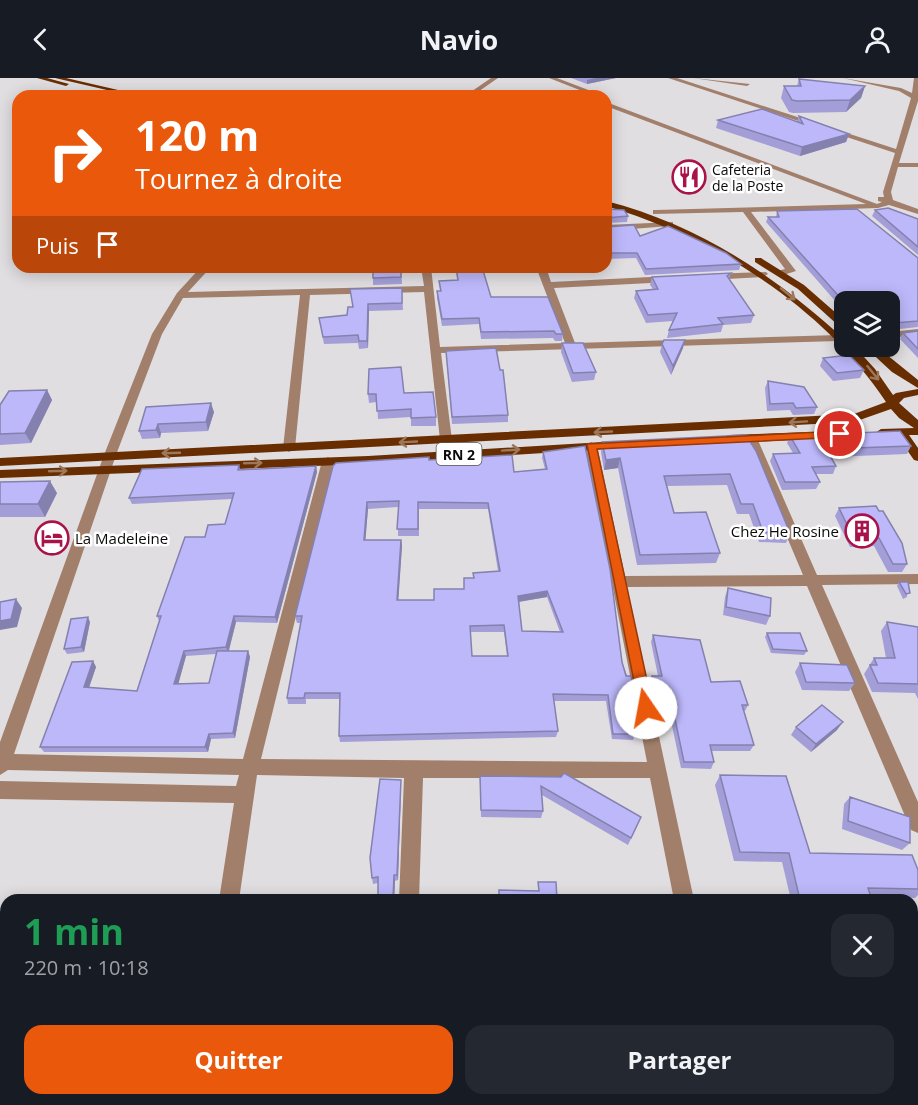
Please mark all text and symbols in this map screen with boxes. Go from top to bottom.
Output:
text: Navio [420,21,498,58]
icon: back [24,23,57,56]
icon: person [861,23,894,56]
text: 120 m [135,106,259,163]
icon: right [36,114,114,192]
restaurant icon: Cafeteria de la Poste [671,159,707,195]
text: Tournez à droite [135,160,343,197]
place label: Cafeteria de la Poste [712,160,784,195]
icon: arrive [91,228,124,261]
text: Puis [36,230,79,260]
one-way arrow [780,287,796,300]
map controls [834,291,900,357]
button: layers [834,291,900,357]
one-way arrow [866,365,879,381]
pin [814,408,865,459]
one-way arrow [788,416,808,427]
icon: arrive [823,417,856,450]
one-way arrow [593,426,613,437]
one-way arrow [399,436,419,447]
road number: RN 2 [436,443,482,465]
one-way arrow [500,445,520,456]
one-way arrow [162,447,182,459]
one-way arrow [243,458,263,469]
one-way arrow [48,466,68,477]
building icon: Chez He Rosine [844,513,880,549]
hotel icon: La Madeleine [34,520,70,556]
place label: Chez He Rosine [731,521,839,541]
place label: La Madeleine [75,528,168,548]
position arrow [614,676,678,740]
text: 1 min [24,907,124,956]
button: close [831,914,894,977]
text: 220 m · 10:18 [24,954,149,981]
button: Quitter [24,1025,453,1094]
button: Partager [465,1025,894,1094]

